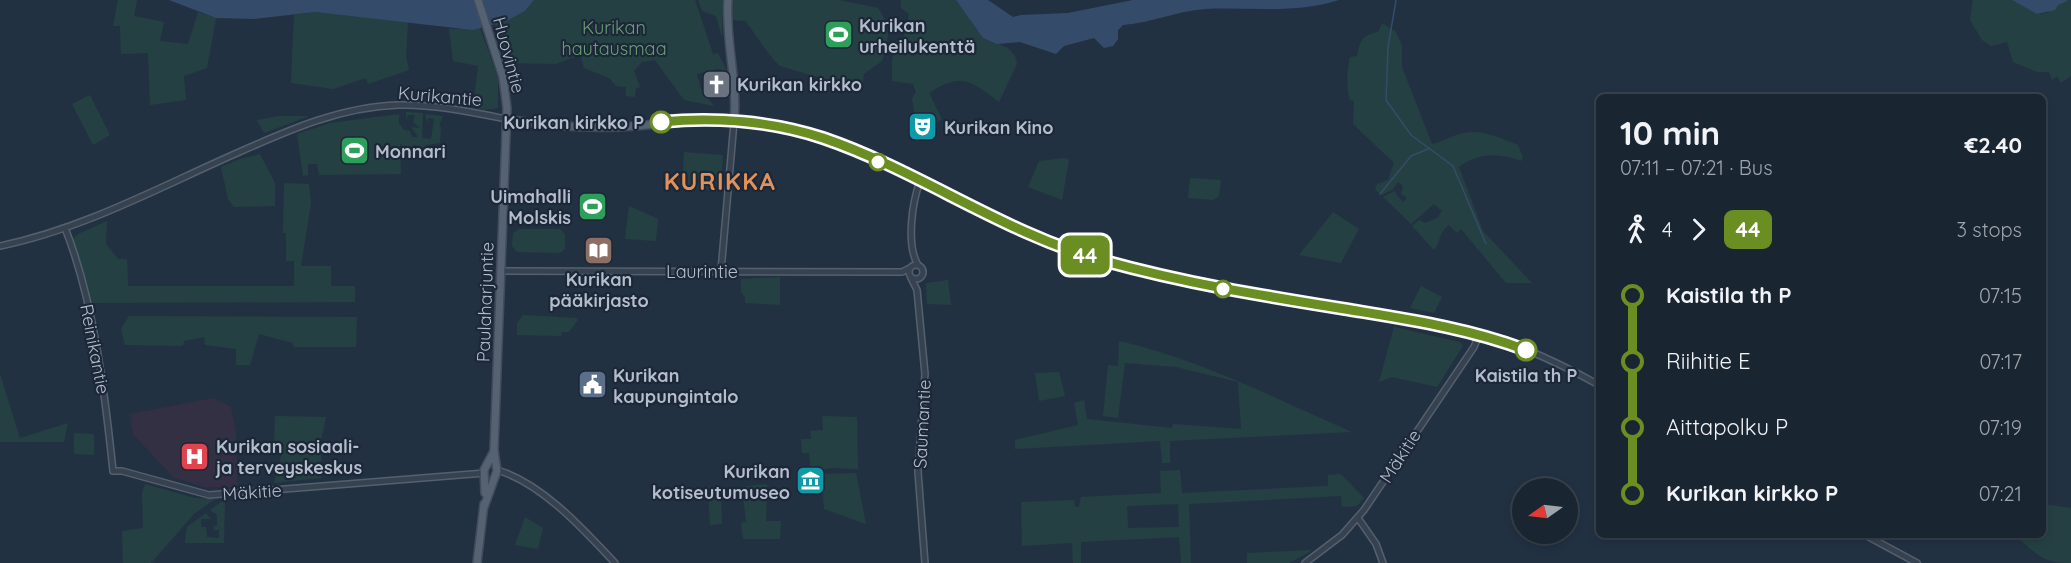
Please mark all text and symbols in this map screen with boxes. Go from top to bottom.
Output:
street label: Huovintie [488,14,530,96]
place label: Kurikan urheilukenttä [859,14,975,58]
park label: Kurikan hautausmaa [561,16,667,60]
sports icon: Kurikan urheilukenttä [822,19,854,51]
church icon: Kurikan kirkko [700,68,732,100]
place label: Kurikan kirkko [737,73,862,96]
street label: Kurikantie [397,81,483,111]
place label: Kurikan kirkko P [503,111,644,134]
marker: Kurikan kirkko P [650,111,672,133]
theatre icon: Kurikan Kino [907,111,939,143]
text: 10 min [1620,112,1720,153]
place label: Kurikan Kino [944,116,1053,139]
text: €2.40 [1964,131,2022,159]
sports icon: Monnari [338,135,370,167]
place label: Monnari [375,140,446,163]
unlabelled marker [869,153,887,171]
text: 07:11 – 07:21 · Bus [1620,155,1773,180]
district label: KURIKKA [664,166,776,196]
place label: Uimahalli Molskis [490,185,571,229]
sports icon: Uimahalli Molskis [576,190,608,222]
icon: walk [1620,213,1653,246]
icon: forward [1682,213,1715,246]
text: 44 [1736,216,1760,242]
text: 4 [1662,217,1673,242]
text: 3 stops [1956,217,2022,242]
library icon: Kurikan pääkirjasto [583,234,615,266]
line badge: 44 [1058,236,1112,274]
street label: Paulaharjuntie [471,242,499,362]
text: 44 [1073,242,1097,268]
street label: Laurintie [666,260,738,283]
place label: Kurikan pääkirjasto [549,268,649,312]
unlabelled marker [1214,280,1232,298]
text: Kaistila th P [1666,281,1791,309]
text: 07:15 [1979,283,2022,308]
street label: Reinikantie [75,302,115,396]
marker: Kaistila th P [1515,339,1537,361]
text: Riihitie E [1666,347,1750,375]
text: 07:17 [1980,349,2022,374]
place label: Kurikan kaupungintalo [613,364,739,408]
place label: Kaistila th P [1475,364,1577,387]
public building icon: Kurikan kaupungintalo [576,369,608,401]
street label: Saumantie [908,379,936,469]
text: Aittapolku P [1666,413,1788,441]
text: 07:19 [1979,415,2022,440]
street label: Mäkitie [1374,425,1426,487]
place label: Kurikan sosiaali- ja terveyskeskus [215,435,362,479]
hospital icon: Kurikan sosiaali- ja terveyskeskus [179,440,211,472]
place label: Kurikan kotiseutumuseo [652,460,790,504]
museum icon: Kurikan kotiseutumuseo [795,465,827,497]
street label: Mäkitie [222,478,282,506]
north arrow [1512,478,1578,544]
map controls [1512,478,1578,544]
text: Kurikan kirkko P [1666,479,1838,507]
text: 07:21 [1979,481,2022,506]

